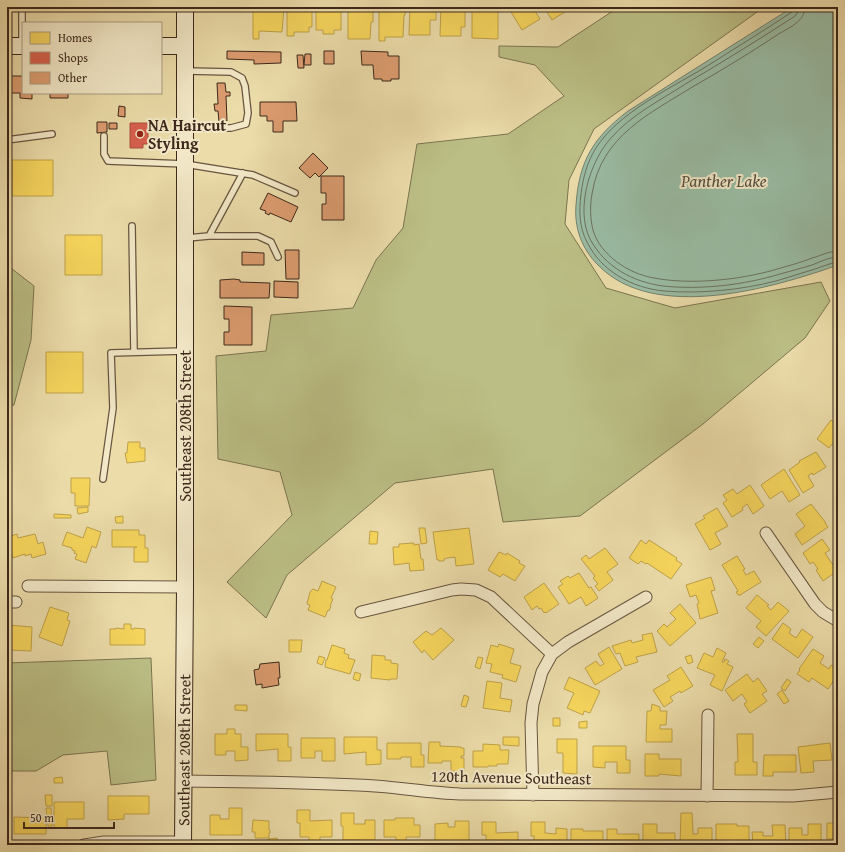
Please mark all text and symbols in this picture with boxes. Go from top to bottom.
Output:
legend [22,22,162,94]
text: Homes [58,29,93,46]
text: Shops [58,49,88,66]
text: Other [58,69,87,86]
place label: NA Haircut Styling [148,113,226,155]
marker: NA Haircut Styling [135,129,145,139]
water label: Panther Lake [680,168,767,193]
street label: Southeast 208th Street [173,350,197,502]
street label: Southeast 208th Street [171,674,196,826]
street label: 120th Avenue Southeast [431,764,592,790]
scale bar [24,804,114,830]
text: 50 m [30,809,54,826]

